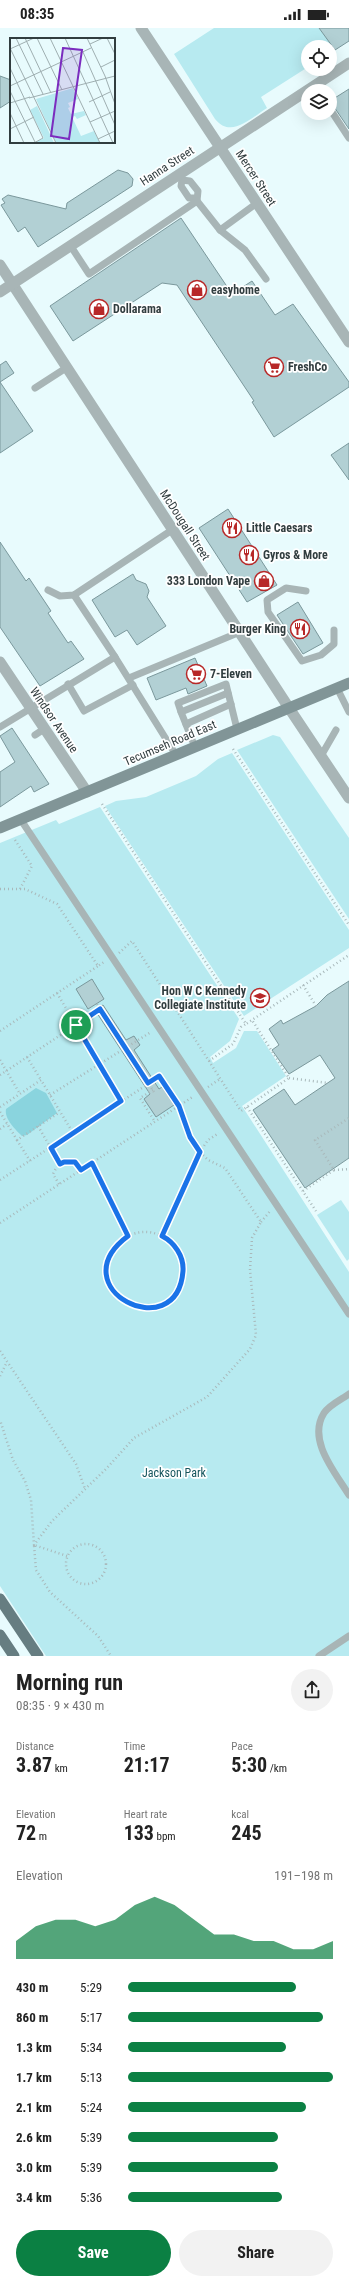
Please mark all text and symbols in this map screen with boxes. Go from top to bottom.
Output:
text: 08:35 [20,5,54,23]
inset map [10,38,115,143]
map controls [301,40,337,120]
button: locate [301,40,337,76]
button: layers [301,84,337,120]
street label: Hanna Street [137,143,197,189]
street label: Mercer Street [233,147,280,209]
shop icon: easyhome [186,279,208,301]
place label: easyhome [211,283,260,297]
shop icon: Dollarama [88,298,110,320]
place label: Dollarama [113,302,162,316]
supermarket icon: FreshCo [263,356,285,378]
place label: FreshCo [288,360,327,374]
street label: McDougall Street [157,487,213,563]
restaurant icon: Little Caesars [221,517,243,539]
place label: Little Caesars [246,521,313,535]
restaurant icon: Gyros & More [238,544,260,566]
place label: Gyros & More [263,548,328,562]
shop icon: 333 London Vape [253,570,275,592]
place label: 333 London Vape [167,574,250,588]
restaurant icon: Burger King [289,618,311,640]
place label: Burger King [229,622,286,636]
supermarket icon: 7-Eleven [185,663,207,685]
place label: 7-Eleven [210,667,252,681]
street label: Windsor Avenue [27,685,81,756]
street label: Tecumseh Road East [122,717,219,769]
place label: Hon W C Kennedy Collegiate Institute [154,984,247,1012]
school or university icon: Hon W C Kennedy Collegiate Institute [249,987,271,1009]
pin [59,1008,93,1042]
icon: arrive [65,1014,87,1036]
park label: Jackson Park [142,1466,207,1480]
button: share [291,1669,333,1711]
text: Morning run [16,1670,123,1695]
text: 08:35 · 9 × 430 m [16,1698,104,1713]
text: Distance [16,1740,54,1753]
text: Time [124,1740,145,1753]
text: Pace [231,1740,253,1753]
text: 3.87 [16,1753,52,1777]
text: 21:17 [124,1753,170,1777]
text: 5:30 [231,1753,267,1777]
text: km [52,1762,68,1775]
text: /km [267,1762,287,1775]
text: Elevation [16,1808,56,1821]
text: Heart rate [124,1808,167,1821]
text: kcal [231,1808,249,1821]
text: 72 [16,1821,36,1845]
text: 133 [124,1821,154,1845]
text: 245 [231,1821,262,1845]
text: m [36,1830,47,1843]
text: bpm [154,1830,176,1843]
text: Elevation [16,1868,63,1883]
text: 191–198 m [274,1868,333,1883]
text: 430 m [16,1980,48,1995]
text: 5:29 [80,1980,102,1995]
text: 860 m [16,2010,48,2025]
text: 5:17 [80,2010,102,2025]
text: 1.3 km [16,2040,52,2055]
text: 5:34 [80,2040,102,2055]
text: 1.7 km [16,2070,52,2085]
text: 5:13 [80,2070,102,2085]
text: 2.1 km [16,2100,52,2115]
text: 5:24 [80,2100,102,2115]
text: 2.6 km [16,2130,52,2145]
text: 5:39 [80,2130,102,2145]
text: 3.0 km [16,2160,52,2175]
text: 5:39 [80,2160,102,2175]
text: 3.4 km [16,2190,52,2205]
text: 5:36 [80,2190,102,2205]
button: Save [16,2230,171,2276]
button: Share [179,2230,333,2276]

